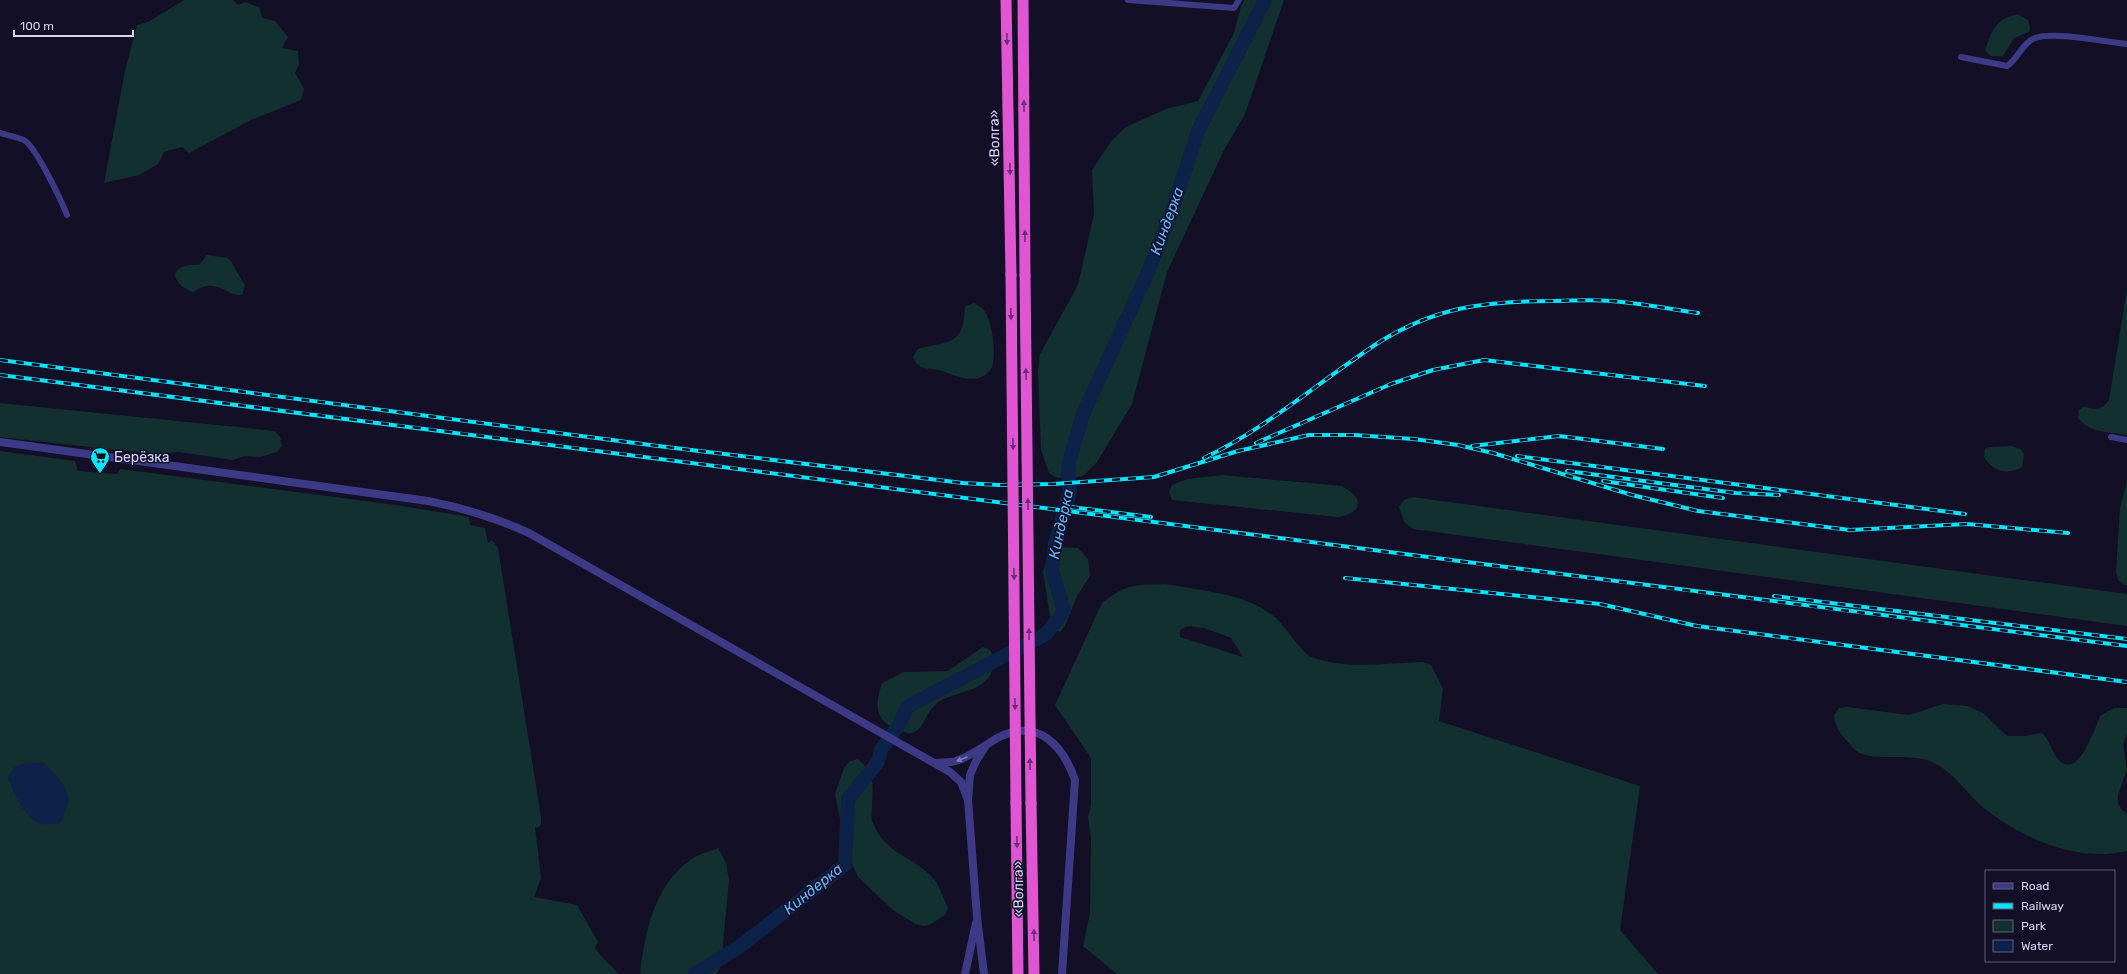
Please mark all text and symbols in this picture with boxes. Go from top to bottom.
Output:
scale bar [14,12,133,38]
text: 100 m [20,19,54,33]
one-way arrow [1004,33,1010,46]
one-way arrow [1021,99,1027,112]
street label: «Волга» [986,110,1003,166]
one-way arrow [1007,163,1013,176]
water label: Киндерка [1146,184,1188,257]
one-way arrow [1022,229,1028,242]
one-way arrow [1008,308,1014,321]
one-way arrow [1023,367,1029,380]
one-way arrow [1010,438,1016,451]
supermarket icon: Берёзка [89,446,111,474]
place label: Берёзка [114,449,169,466]
water label: Киндерка [1045,487,1077,560]
one-way arrow [1025,497,1031,510]
one-way arrow [1011,568,1017,581]
one-way arrow [1026,627,1032,640]
one-way arrow [1012,698,1018,711]
one-way arrow [955,756,967,762]
one-way arrow [1027,757,1033,770]
one-way arrow [1014,836,1020,849]
water label: Киндерка [780,860,846,918]
street label: «Волга» [1010,861,1027,917]
legend [1985,870,2115,962]
text: Road [2021,879,2049,893]
text: Railway [2021,899,2064,913]
text: Park [2021,919,2047,933]
one-way arrow [1030,929,1037,941]
text: Water [2021,939,2053,953]

